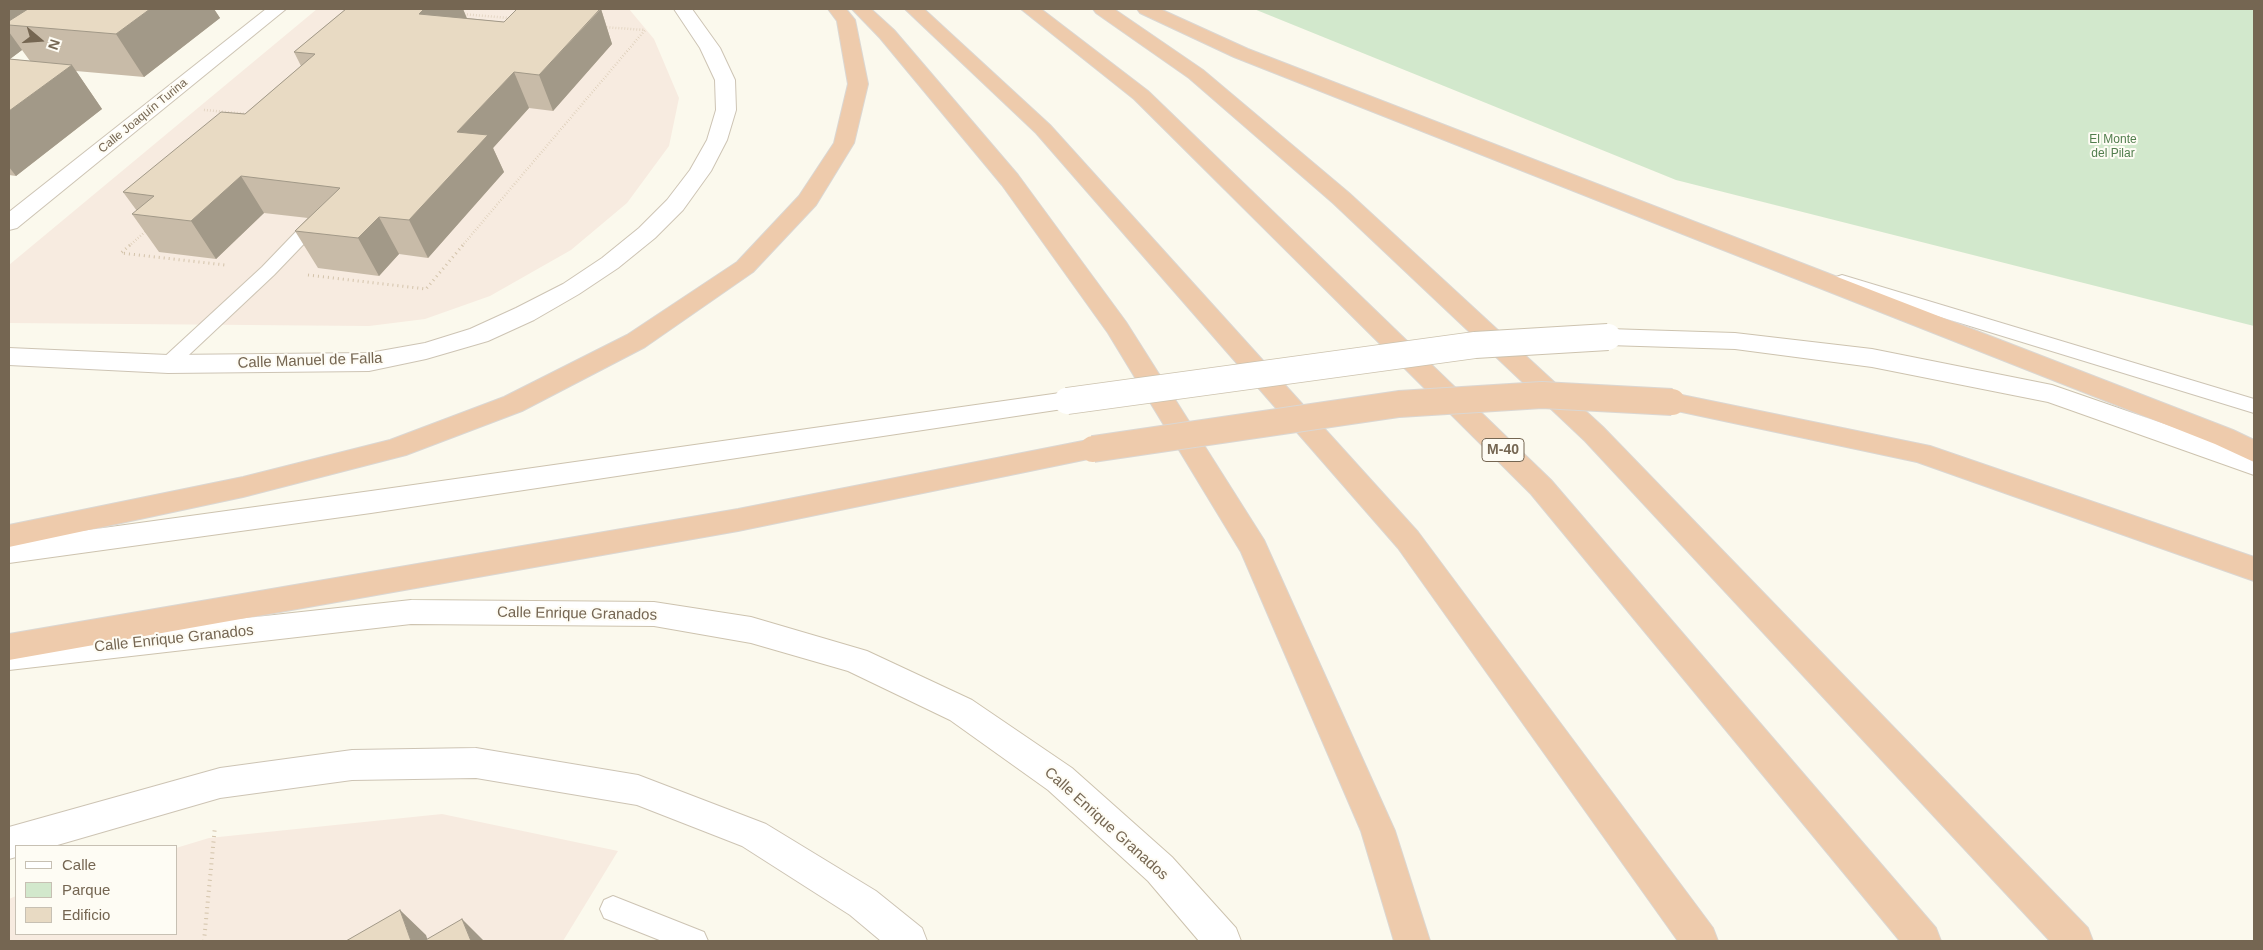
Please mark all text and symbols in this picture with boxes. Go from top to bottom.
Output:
north arrow [15,15,65,65]
text: N [45,37,63,52]
street label: Calle Joaquín Turina [96,76,190,156]
park label: El Monte del Pilar [2089,133,2137,161]
street label: Calle Manuel de Falla [237,349,383,373]
road number: M-40 [1482,438,1524,462]
street label: Calle Enrique Granados [497,604,657,624]
street label: Calle Enrique Granados [93,622,255,656]
street label: Calle Enrique Granados [1040,764,1172,884]
legend [15,845,178,935]
text: Calle [62,856,96,873]
text: Parque [62,881,110,898]
text: Edificio [62,906,110,923]

